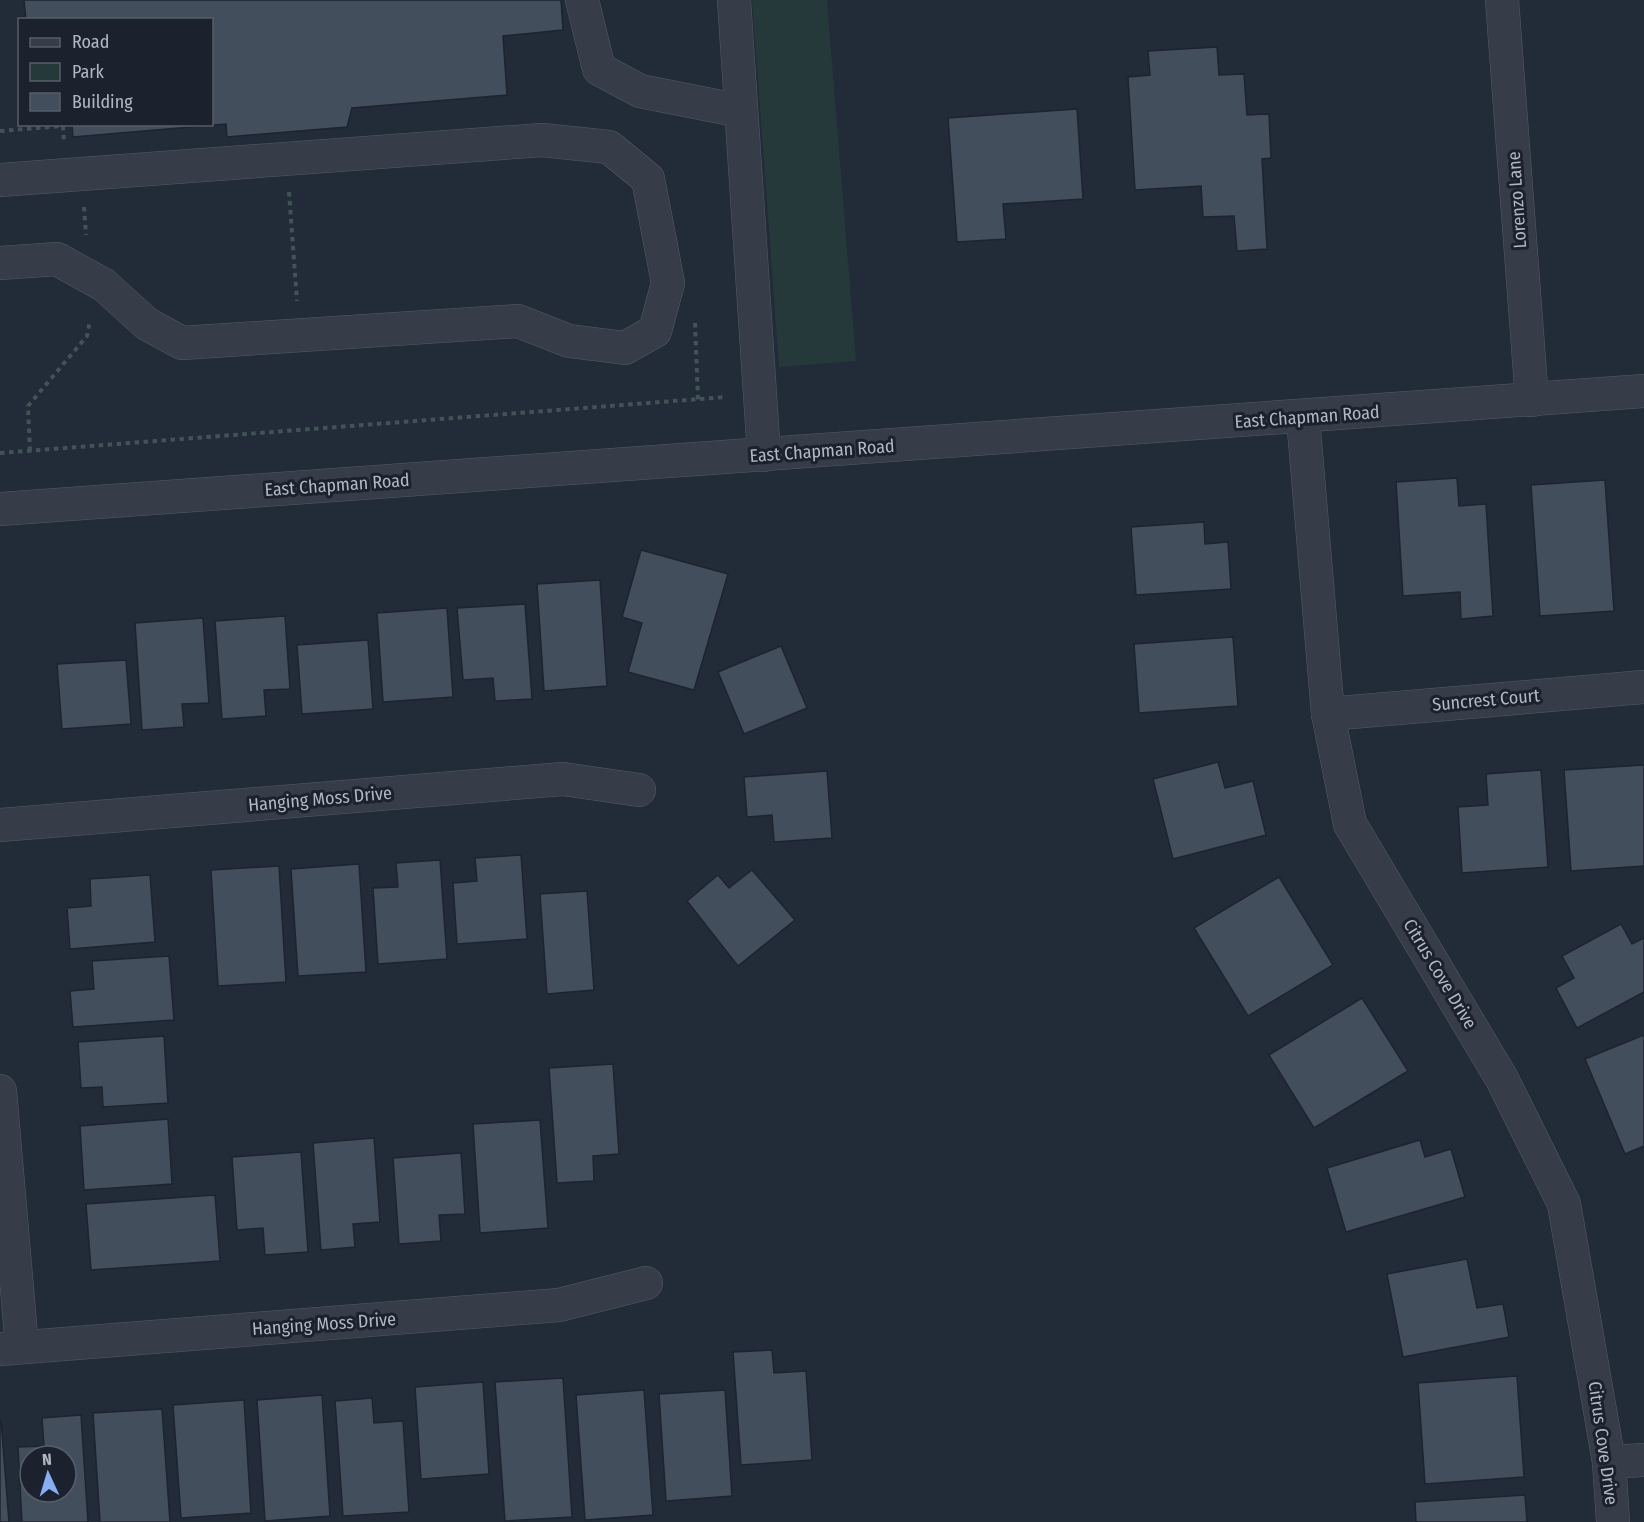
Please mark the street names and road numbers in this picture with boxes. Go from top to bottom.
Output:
street label: Lorenzo Lane [1503,151,1531,249]
street label: East Chapman Road [1234,401,1380,433]
street label: East Chapman Road [749,435,895,467]
street label: East Chapman Road [264,469,410,501]
street label: Suncrest Court [1431,684,1541,716]
street label: Hanging Moss Drive [247,782,393,816]
street label: Citrus Cove Drive [1399,915,1482,1033]
street label: Hanging Moss Drive [251,1308,397,1340]
street label: Citrus Cove Drive [1583,1380,1623,1506]

